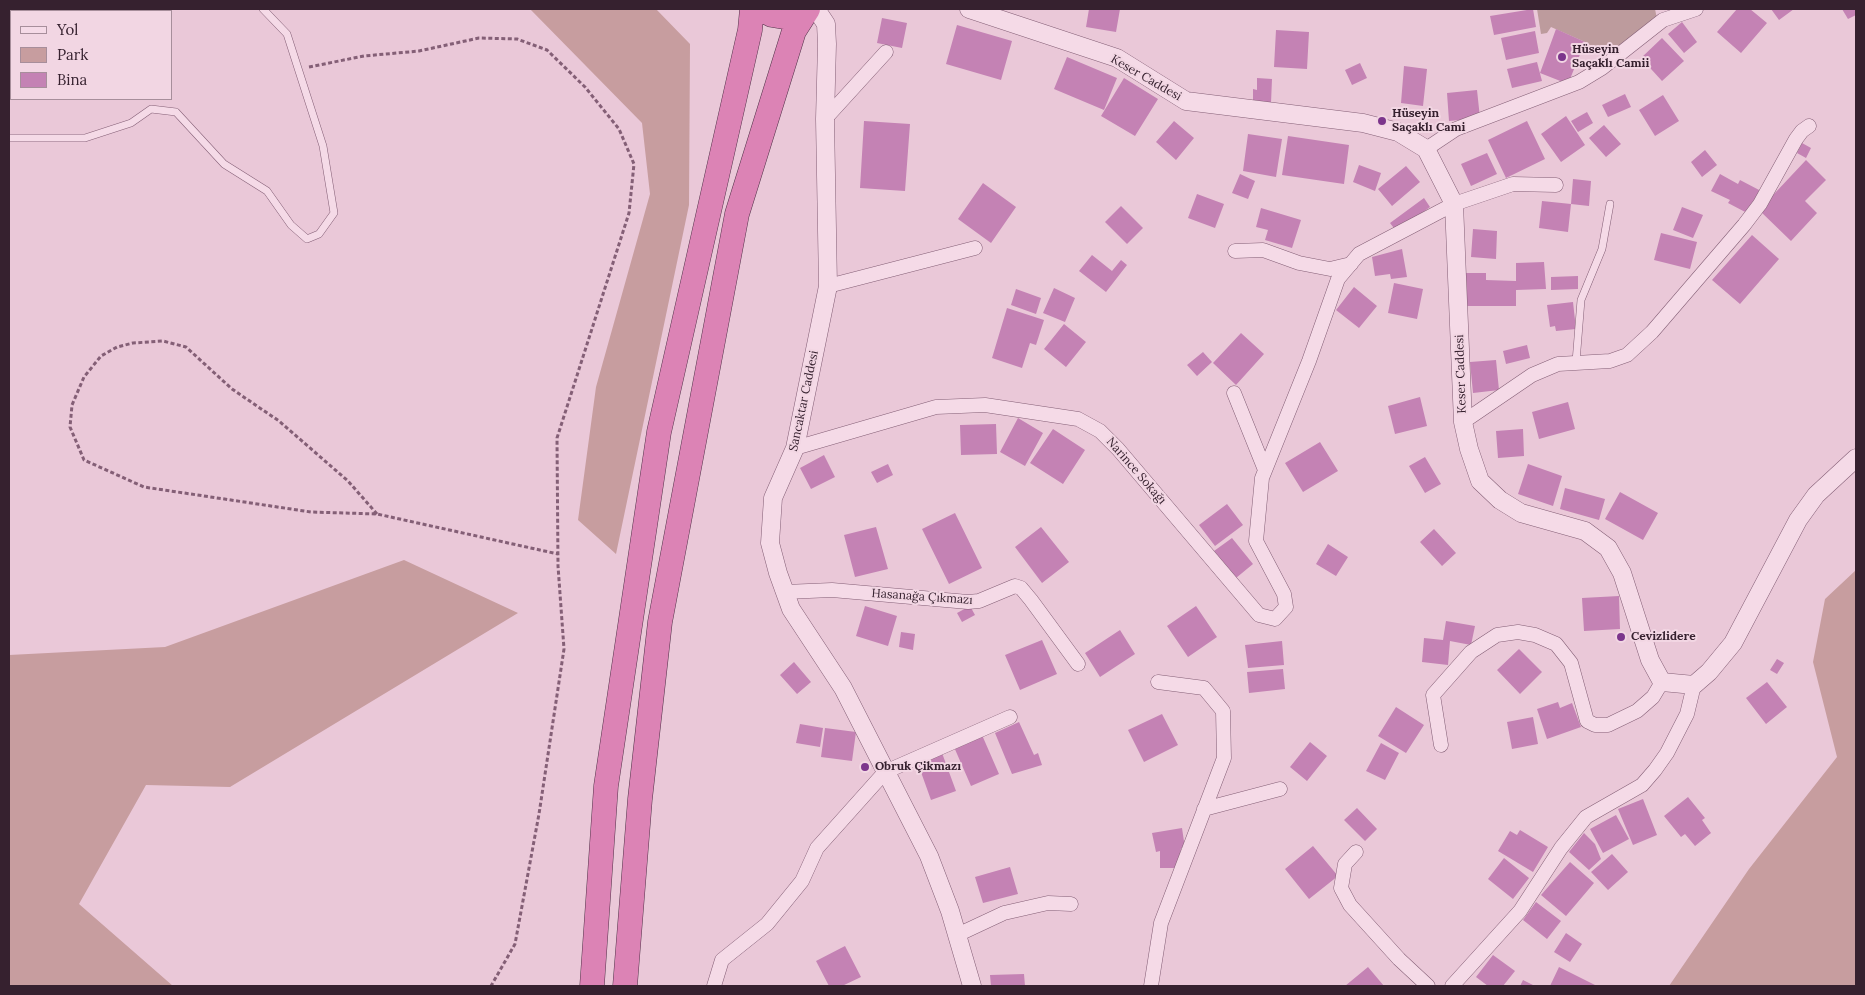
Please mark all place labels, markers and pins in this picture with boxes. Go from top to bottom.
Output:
place label: Hüseyin Saçaklı Camii [1572,43,1649,71]
marker: Hüseyin Saçaklı Camii [1556,51,1568,63]
place label: Hüseyin Saçaklı Cami [1392,107,1465,135]
marker: Hüseyin Saçaklı Cami [1376,115,1388,127]
place label: Cevizlidere [1631,630,1696,644]
marker: Cevizlidere [1615,631,1627,643]
place label: Obruk Çikmazı [875,760,961,774]
marker: Obruk Çikmazı [859,761,871,773]

